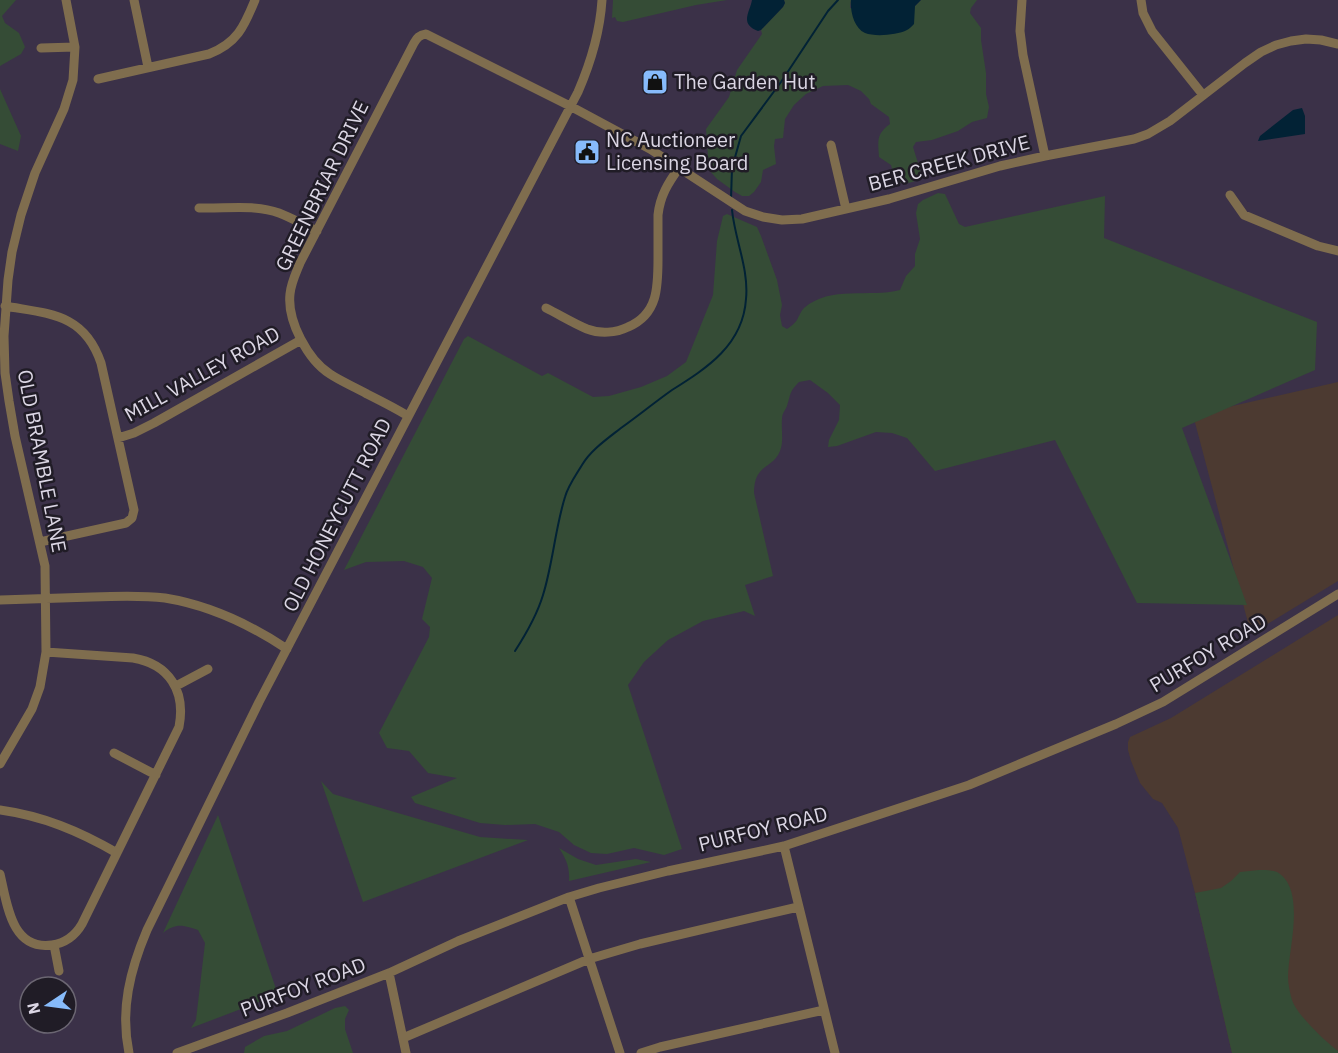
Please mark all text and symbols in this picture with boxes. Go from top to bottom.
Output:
shop icon: The Garden Hut [640,67,670,97]
place label: The Garden Hut [674,68,815,95]
street label: GREENBRIAR DRIVE [269,96,375,275]
place label: NC Auctioneer Licensing Board [606,126,748,176]
street label: BER CREEK DRIVE [865,128,1033,197]
public building icon: NC Auctioneer Licensing Board [572,137,602,167]
street label: MILL VALLEY ROAD [119,320,284,427]
street label: OLD BRAMBLE LANE [12,367,73,555]
street label: OLD HONEYCUTT ROAD [276,413,397,616]
street label: PURFOY ROAD [1144,607,1271,698]
street label: PURFOY ROAD [695,799,830,858]
street label: PURFOY ROAD [236,950,369,1023]
north arrow [18,975,78,1035]
text: N [22,1000,44,1016]

